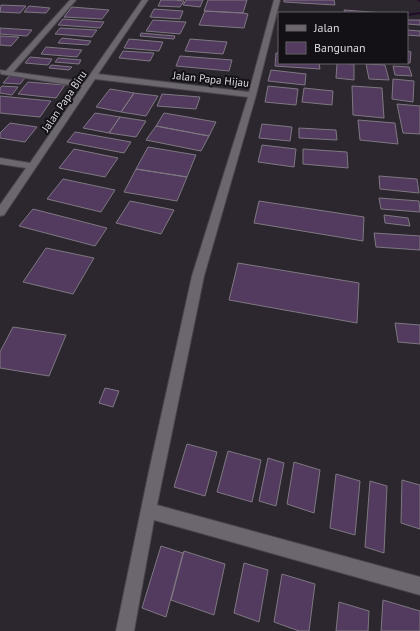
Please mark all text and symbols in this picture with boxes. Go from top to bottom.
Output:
legend [278,12,408,64]
text: Jalan [313,20,339,35]
text: Bangunan [314,40,366,55]
street label: Jalan Papa Biru [38,68,90,135]
street label: Jalan Papa Hijau [171,68,250,90]

